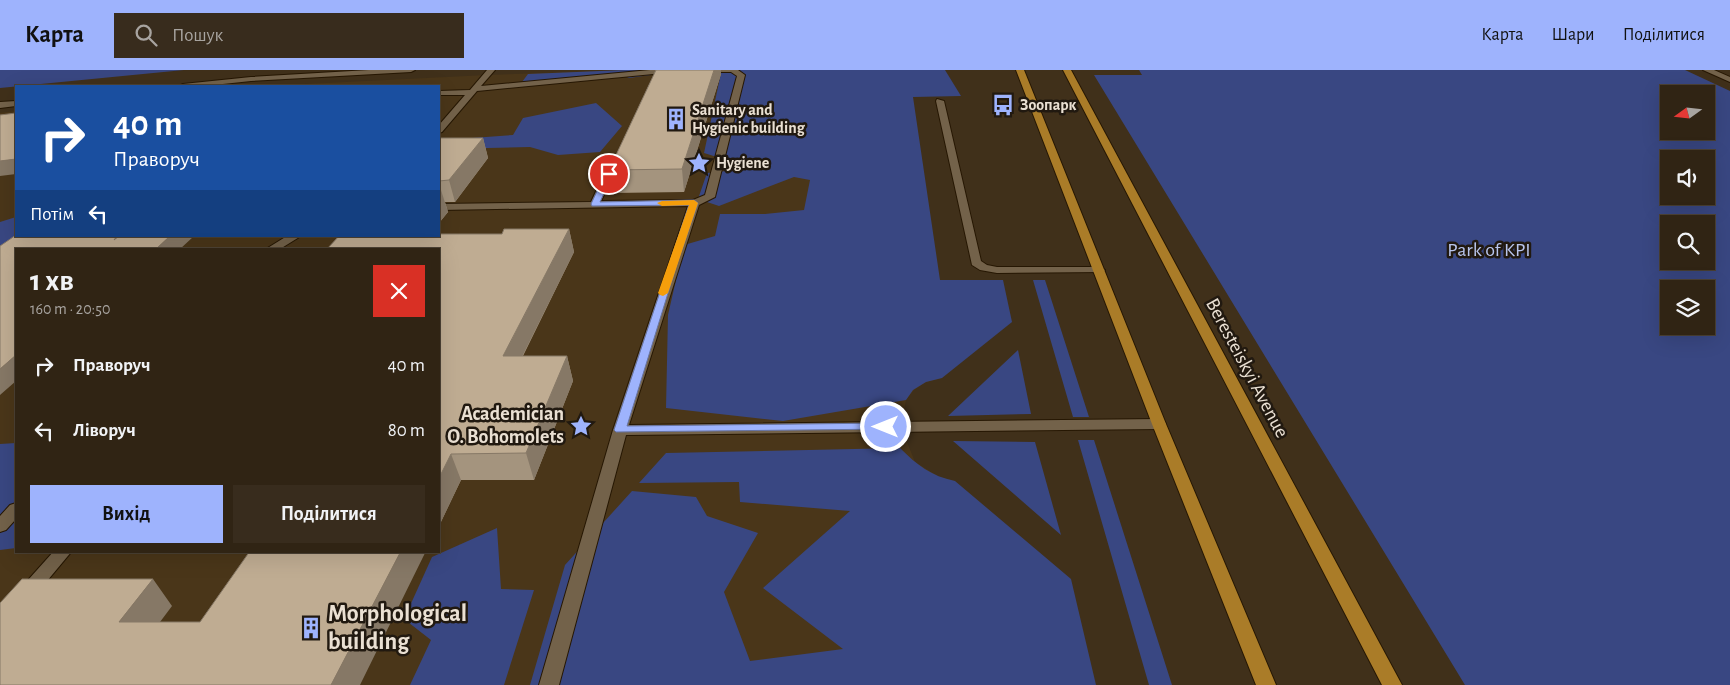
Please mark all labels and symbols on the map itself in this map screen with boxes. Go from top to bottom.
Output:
north arrow [1660,85,1715,140]
bus stop icon: Зоопарк [990,92,1016,118]
place label: Зоопарк [1020,97,1077,113]
place label: Sanitary and Hygienic building [692,102,806,137]
building icon: Sanitary and Hygienic building [663,106,689,132]
place icon: Hygiene [686,150,712,176]
pin [588,153,630,195]
place label: Hygiene [716,155,770,172]
park label: Park of KPI [1447,240,1531,260]
street label: Beresteiskyi Avenue [1202,295,1292,441]
position arrow [859,400,911,452]
place label: Academician O. Bohomolets [447,404,564,447]
place icon: Academician O. Bohomolets [568,413,594,439]
place label: Morphological building [328,602,467,654]
building icon: Morphological building [298,615,324,641]

